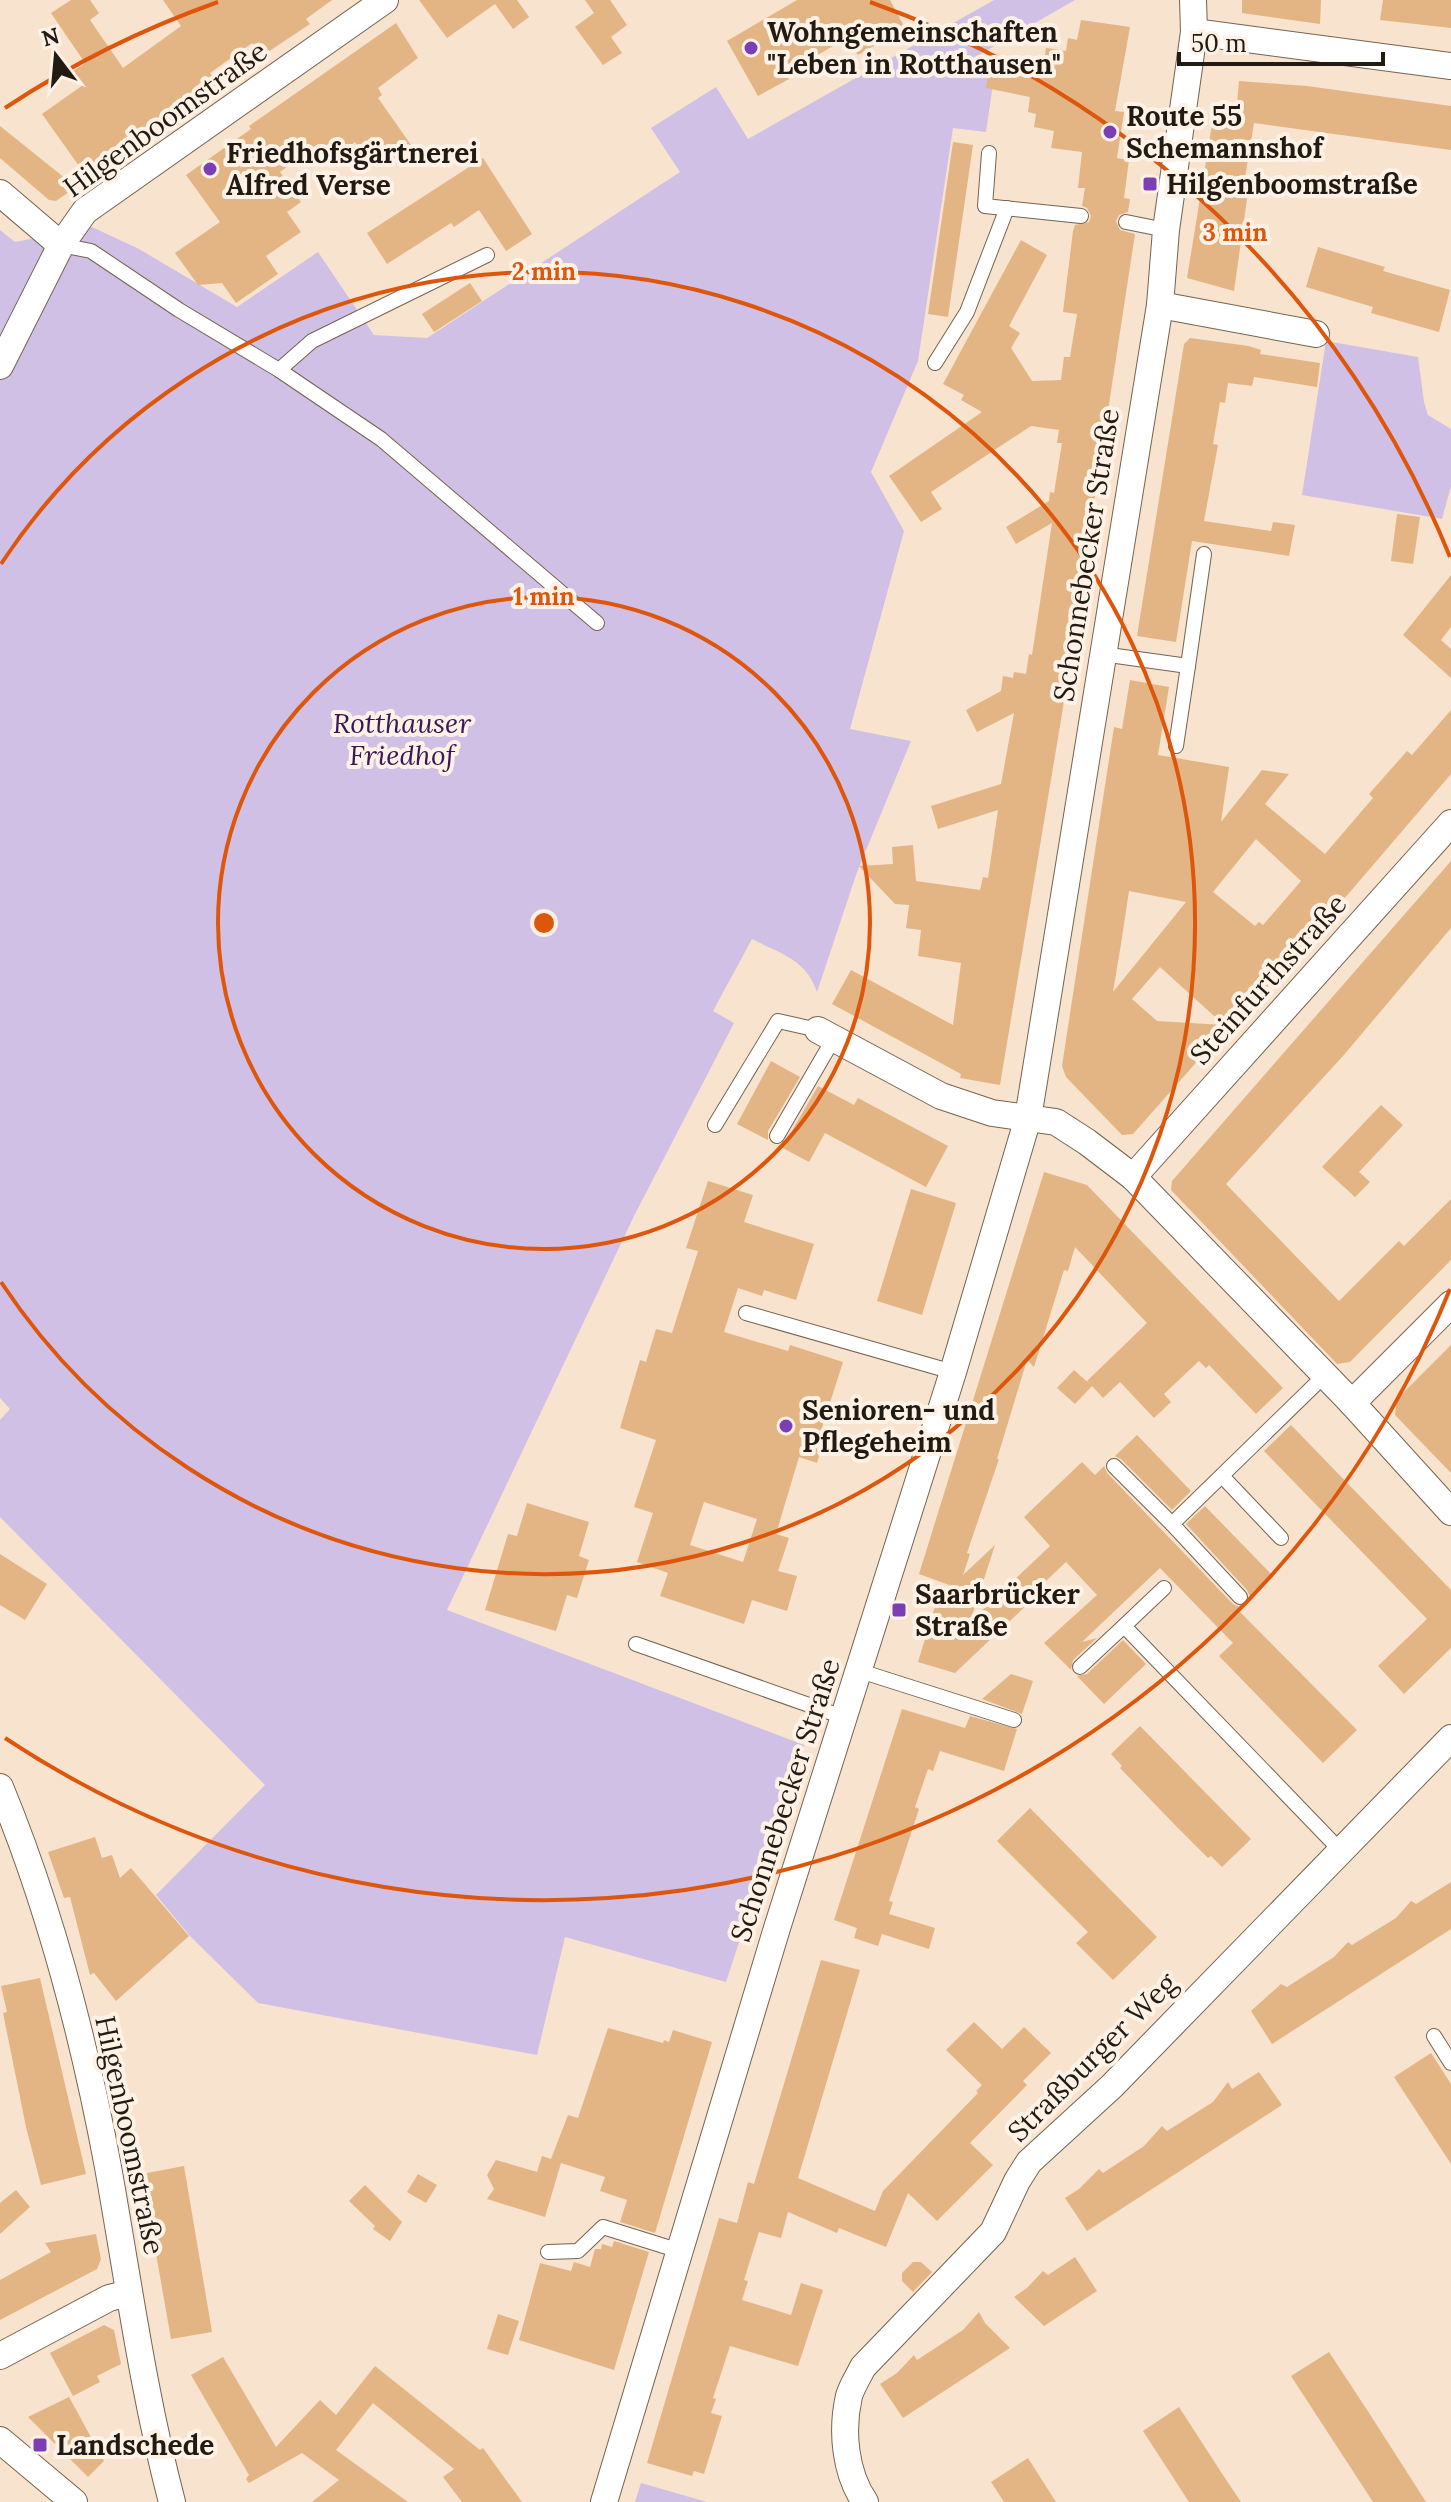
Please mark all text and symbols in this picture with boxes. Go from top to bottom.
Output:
place label: Wohngemeinschaften "Leben in Rotthausen" [767,14,1061,82]
north arrow [16,16,96,96]
scale bar [1179,16,1383,66]
text: N [38,21,63,53]
text: 50 m [1191,28,1247,59]
street label: Hilgenboomstraße [56,33,274,205]
marker: Wohngemeinschaften "Leben in Rotthausen" [742,39,760,57]
place label: Route 55 Schemannshof [1126,98,1325,166]
marker: Route 55 Schemannshof [1101,123,1119,141]
place label: Friedhofsgärtnerei Alfred Verse [226,135,478,203]
marker: Friedhofsgärtnerei Alfred Verse [201,160,219,178]
place label: Hilgenboomstraße [1166,166,1418,202]
marker: Hilgenboomstraße [1141,175,1159,193]
text: 3 min [1203,217,1268,248]
text: 2 min [512,256,576,287]
street label: Schonnebecker Straße [1045,406,1127,704]
text: 1 min [513,581,575,612]
park label: Rotthauser Friedhof [333,705,471,773]
street label: Steinfurthstraße [1182,886,1354,1072]
centre of rings [530,909,558,937]
place label: Senioren- und Pflegeheim [802,1392,995,1460]
marker: Senioren- und Pflegeheim [777,1417,795,1435]
place label: Saarbrücker Straße [915,1576,1081,1644]
marker: Saarbrücker Straße [890,1601,908,1619]
street label: Schonnebecker Straße [722,1654,848,1946]
street label: Straßburger Weg [1000,1965,1184,2149]
street label: Hilgenboomstraße [87,2012,173,2258]
place label: Landschede [56,2427,214,2463]
marker: Landschede [31,2436,49,2454]

